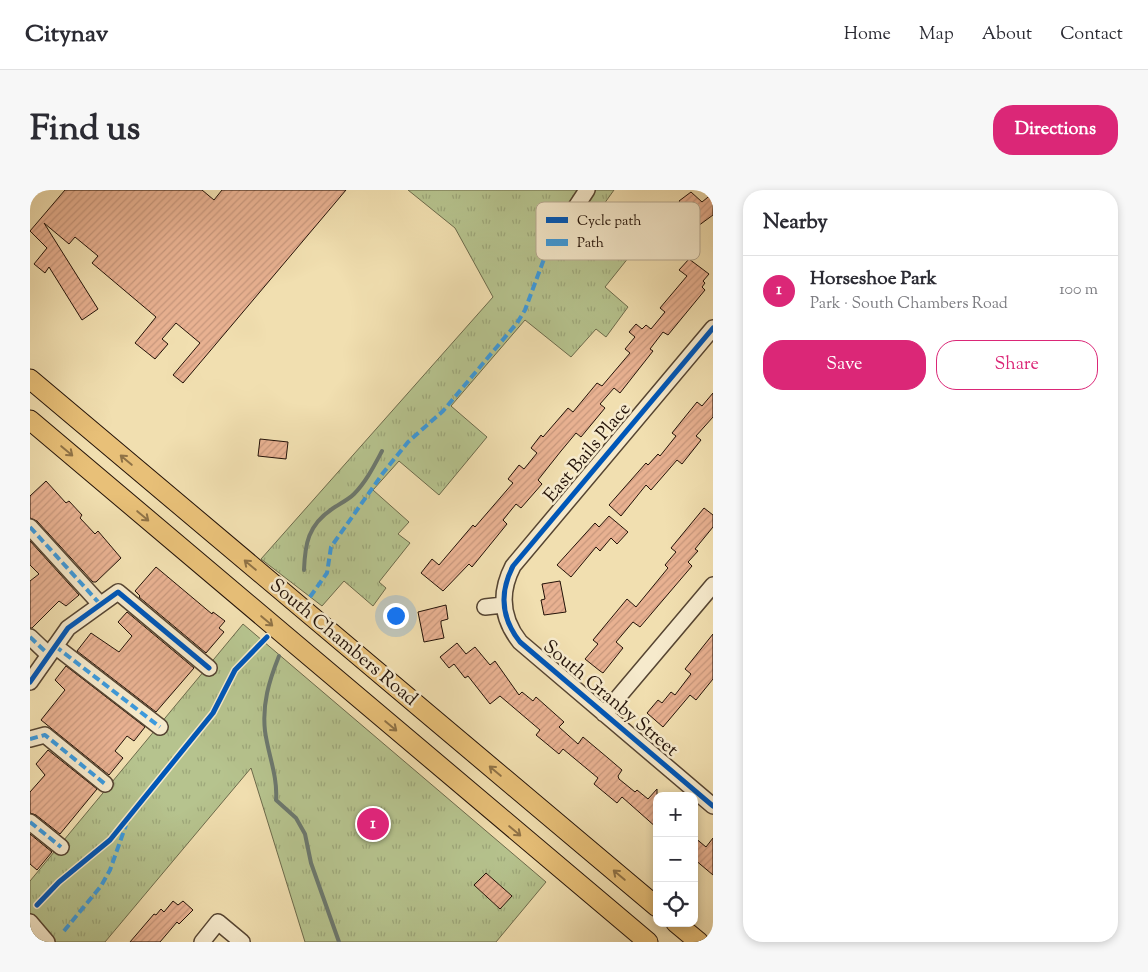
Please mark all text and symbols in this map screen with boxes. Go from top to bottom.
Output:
text: Citynav [25,18,108,52]
text: Home [844,22,891,48]
text: Map [919,22,954,48]
text: About [982,22,1032,48]
text: Contact [1060,22,1123,48]
text: Find us [30,105,140,156]
button: Directions [993,105,1118,155]
legend [536,202,700,260]
text: Nearby [763,208,828,238]
text: Cycle path [577,212,641,232]
text: Path [577,234,604,254]
text: Horseshoe Park [810,266,937,293]
text: 1 [776,279,782,302]
text: 100 m [1059,279,1098,302]
text: Park · South Chambers Road [810,293,1008,316]
button: Save [763,340,926,390]
button: Share [936,340,1098,390]
street label: East Bails Place [538,397,638,509]
one-way arrow [61,445,74,457]
one-way arrow [120,454,133,465]
one-way arrow [137,510,150,521]
one-way arrow [244,559,257,570]
street label: South Chambers Road [263,573,423,713]
your location [383,603,409,629]
one-way arrow [260,616,273,627]
street label: South Granby Street [537,634,684,764]
one-way arrow [384,721,397,732]
one-way arrow [489,765,502,776]
map controls [653,792,698,927]
button: + [653,792,698,837]
pin: 1 [357,805,389,843]
one-way arrow [509,825,522,836]
button: − [653,837,698,882]
one-way arrow [613,870,626,881]
button: locate [653,882,698,927]

